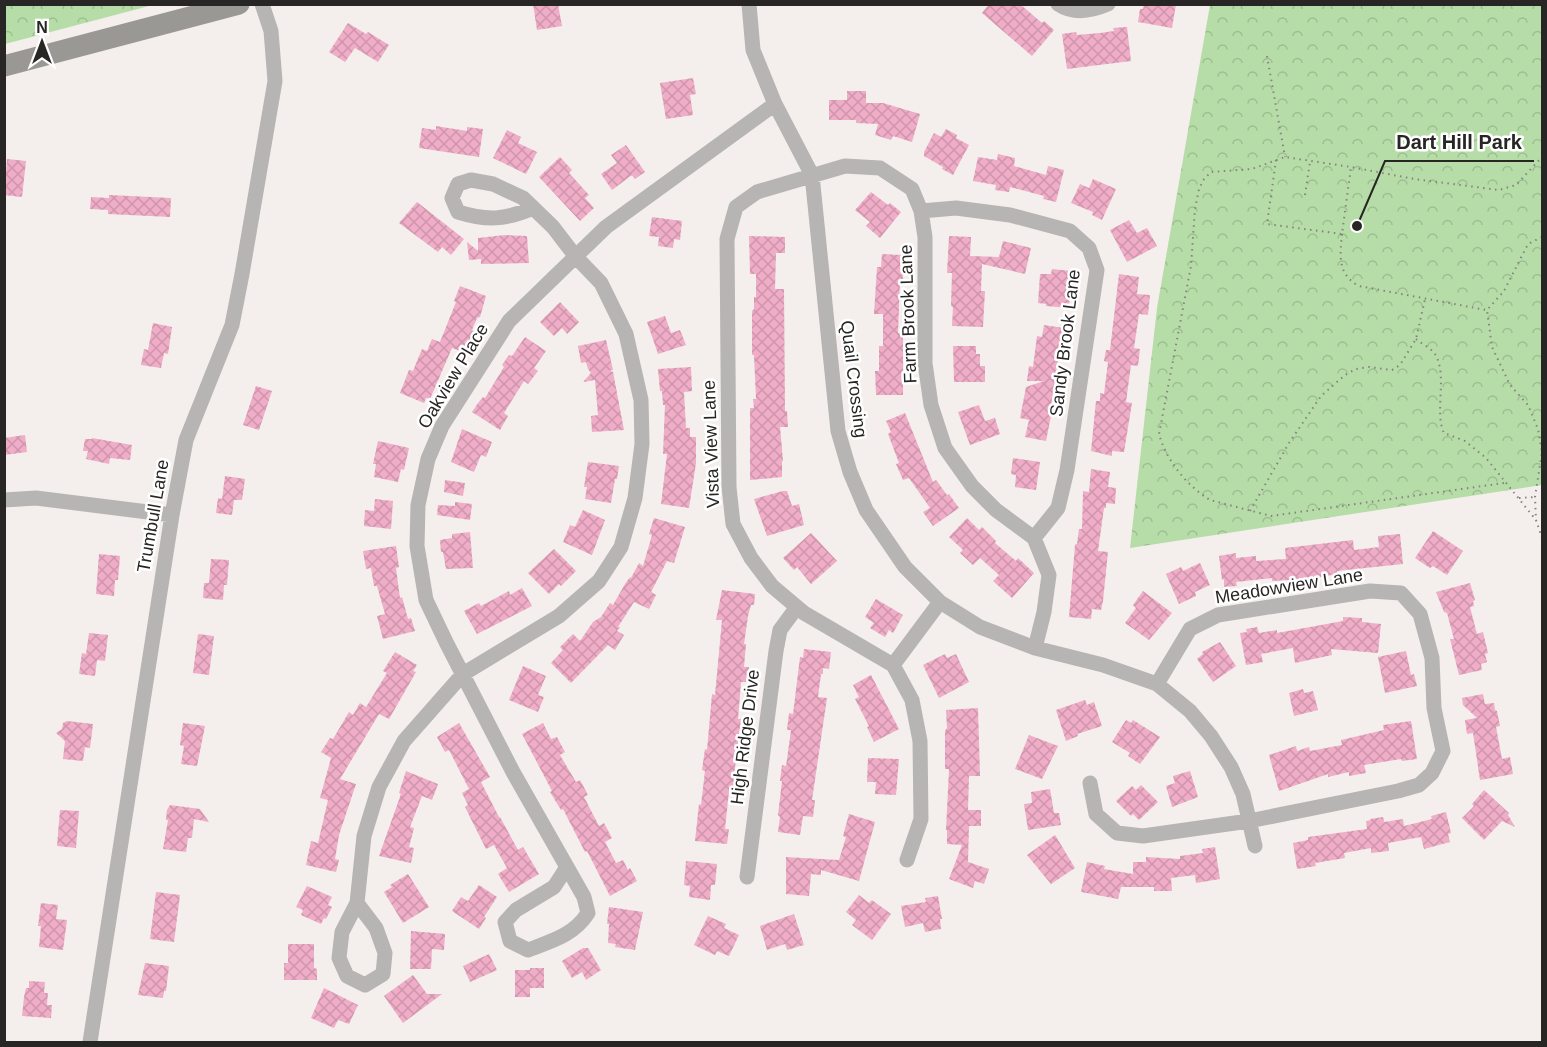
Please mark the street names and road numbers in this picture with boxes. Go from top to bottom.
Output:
street label: Farm Brook Lane [896,244,920,384]
street label: Sandy Brook Lane [1046,268,1084,418]
street label: Quail Crossing [837,319,871,439]
street label: Oakview Place [414,320,492,432]
street label: Vista View Lane [699,379,723,509]
street label: Trumbull Lane [133,458,173,574]
street label: Meadowview Lane [1214,564,1364,608]
street label: High Ridge Drive [727,668,763,806]

